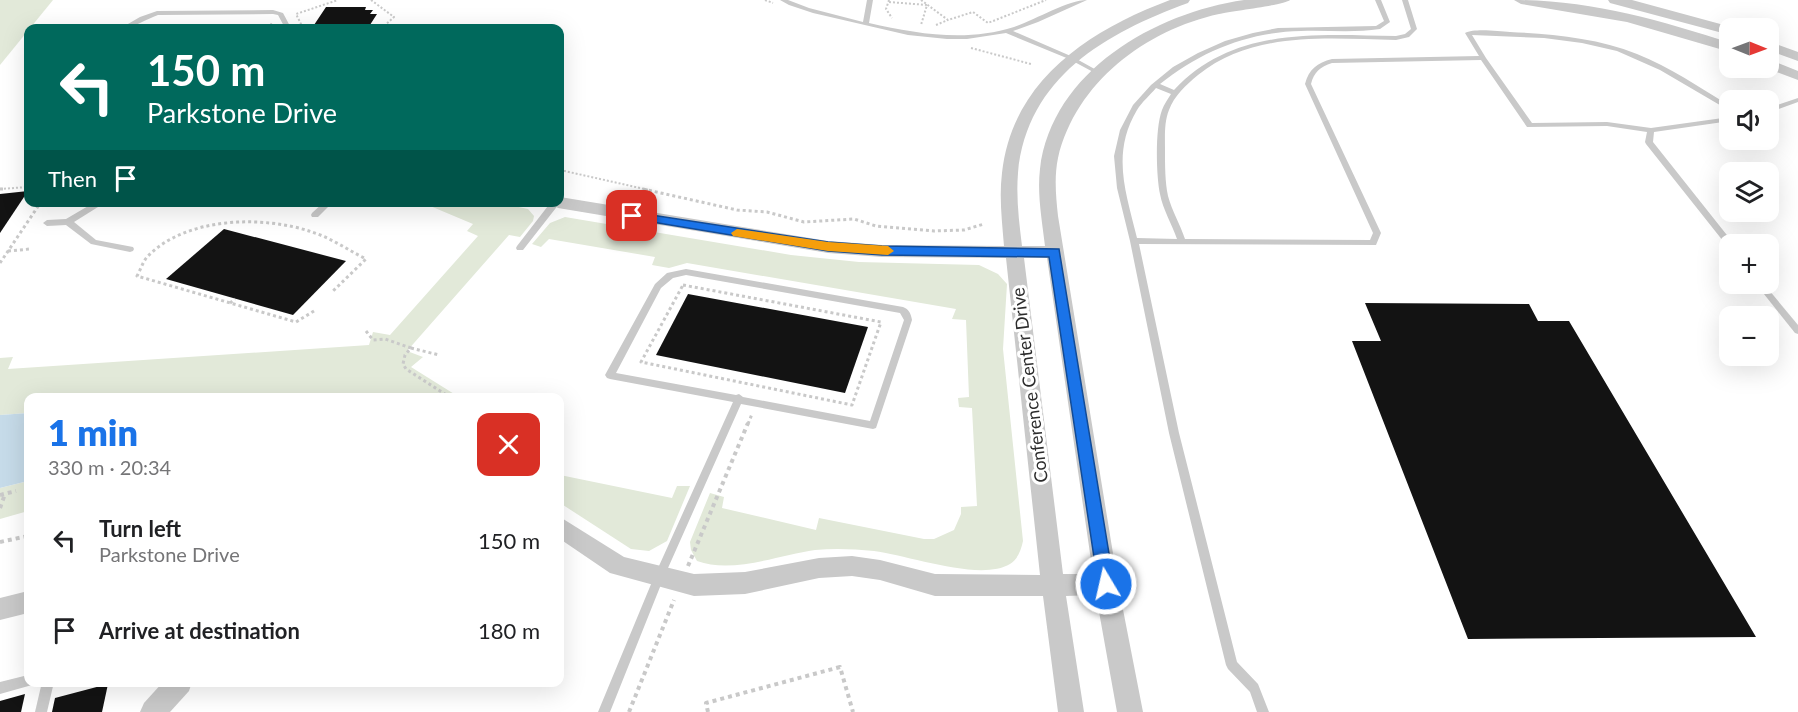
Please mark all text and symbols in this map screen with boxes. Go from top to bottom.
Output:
north arrow [1719,18,1779,78]
map controls [1719,18,1779,366]
text: 150 m [147,45,265,95]
icon: left [48,48,126,126]
button: sound [1719,90,1779,150]
text: Parkstone Drive [147,96,337,129]
icon: arrive [109,162,142,195]
button: layers [1719,162,1779,222]
text: Then [48,165,97,192]
pin [606,190,657,241]
icon: arrive [615,199,648,232]
button: + [1719,234,1779,294]
street label: Conference Center Drive [1006,286,1052,484]
button: − [1719,306,1779,366]
text: 1 min [48,410,138,454]
button: close [477,413,540,476]
text: 330 m · 20:34 [48,455,171,479]
text: Turn left [99,515,181,542]
icon: left [48,524,81,557]
text: 150 m [478,527,540,554]
text: Parkstone Drive [99,542,240,566]
position arrow [1074,552,1138,616]
icon: arrive [48,614,81,647]
text: Arrive at destination [99,617,300,644]
text: 180 m [478,617,540,644]

